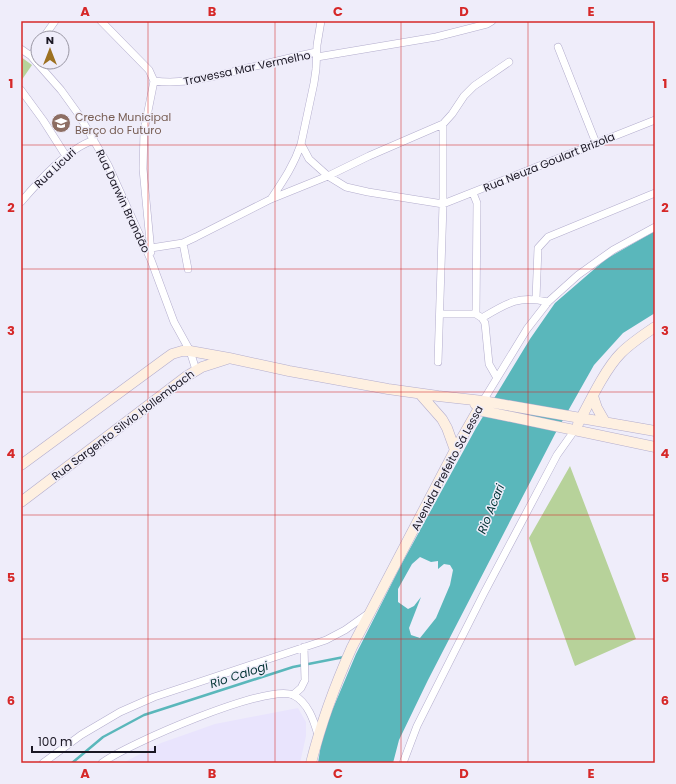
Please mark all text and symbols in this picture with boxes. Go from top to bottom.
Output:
text: A [80,2,90,21]
text: B [208,2,217,21]
text: C [333,2,343,21]
text: D [459,2,469,21]
text: E [587,2,595,21]
north arrow [30,30,70,70]
text: N [46,32,54,48]
street label: Travessa Mar Vermelho [182,47,312,89]
text: 1 [9,74,13,93]
text: 1 [663,74,667,93]
place label: Creche Municipal Berço do Futuro [75,109,171,138]
school or university icon: Creche Municipal Berço do Futuro [50,112,72,134]
street label: Rua Neuza Goulart Brizola [481,128,617,196]
street label: Rua Licuri [30,144,80,192]
street label: Rua Darwin Brandão [92,147,154,255]
text: 2 [7,198,15,217]
text: 2 [661,198,669,217]
text: 3 [7,321,15,340]
text: 3 [661,321,669,340]
street label: Rua Sargento Silvio Hollembach [48,366,198,484]
street label: Avenida Prefeito Sá Lessa [407,403,487,533]
text: 4 [7,444,16,463]
text: 4 [661,444,670,463]
water label: Rio Acari [473,480,509,536]
text: 5 [7,568,15,587]
text: 5 [661,568,669,587]
water label: Rio Calogi [207,657,271,692]
text: 6 [7,691,15,710]
text: 6 [661,691,669,710]
scale bar [32,728,155,754]
text: 100 m [38,733,72,750]
text: A [80,764,90,783]
text: B [208,764,217,783]
text: C [333,764,343,783]
text: D [459,764,469,783]
text: E [587,764,595,783]

